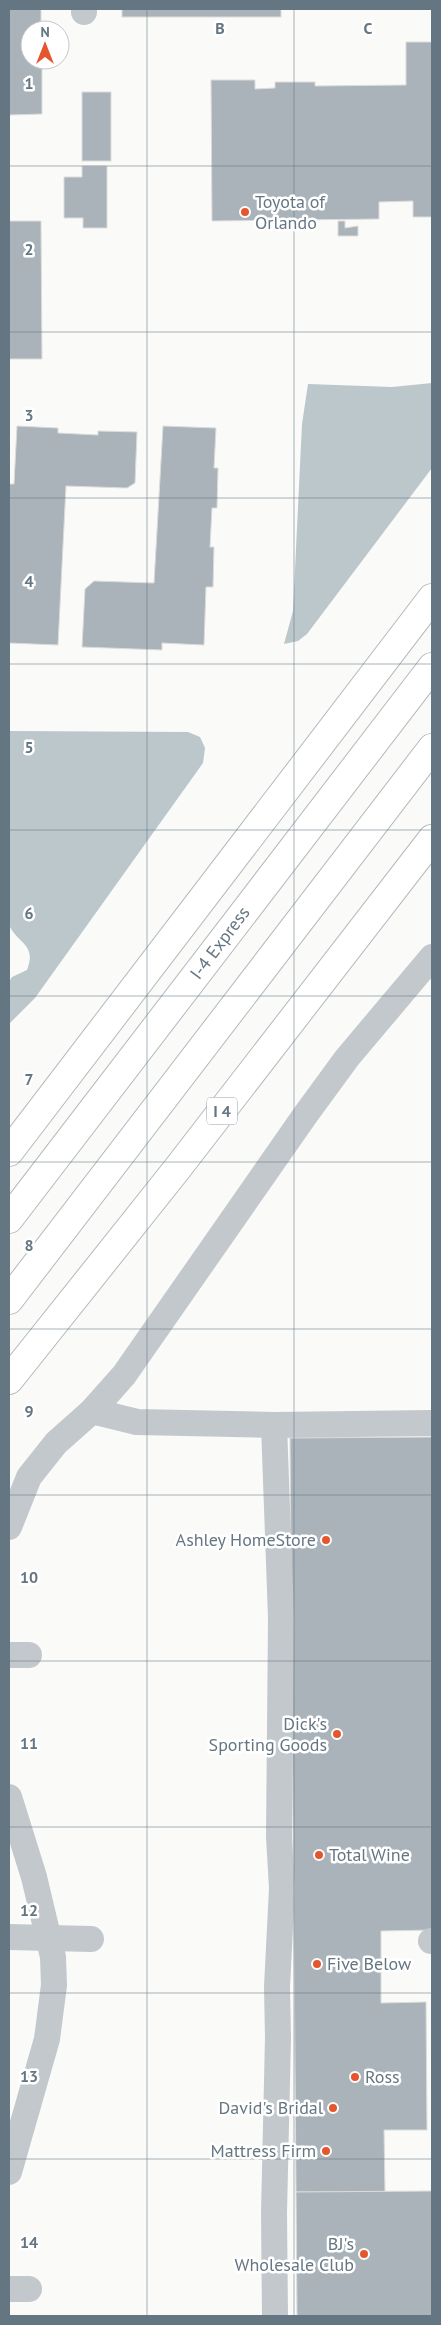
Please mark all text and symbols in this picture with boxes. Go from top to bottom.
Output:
text: B [215,18,225,38]
text: C [364,18,373,38]
north arrow [20,20,70,70]
text: N [40,23,50,41]
text: 1 [24,73,34,93]
place label: Toyota of Orlando [255,190,326,234]
marker: Toyota of Orlando [239,206,251,218]
text: 2 [24,239,34,259]
text: 3 [24,405,34,425]
text: 4 [24,571,34,591]
text: 5 [24,737,34,757]
street label: I-4 Express [185,902,254,984]
text: 6 [24,903,34,923]
text: 7 [24,1069,34,1089]
road number: I 4 [207,1098,237,1124]
text: 8 [24,1235,34,1255]
text: 9 [24,1401,34,1421]
place label: Ashley HomeStore [176,1528,316,1551]
marker: Ashley HomeStore [320,1534,332,1546]
text: 10 [20,1567,38,1587]
place label: Dick's Sporting Goods [209,1712,327,1756]
marker: Dick's Sporting Goods [331,1728,343,1740]
text: 11 [20,1733,38,1753]
place label: Total Wine [329,1843,410,1866]
marker: Total Wine [313,1849,325,1861]
text: 12 [20,1900,38,1920]
place label: Five Below [327,1952,412,1975]
marker: Five Below [311,1958,323,1970]
place label: Ross [365,2065,400,2088]
text: 13 [20,2066,38,2086]
marker: Ross [349,2071,361,2083]
place label: David's Bridal [219,2096,324,2119]
marker: David's Bridal [327,2102,339,2114]
place label: Mattress Firm [211,2139,316,2162]
marker: Mattress Firm [320,2145,332,2157]
text: 14 [20,2232,38,2252]
place label: BJ's Wholesale Club [235,2232,354,2276]
marker: BJ's Wholesale Club [358,2248,370,2260]

